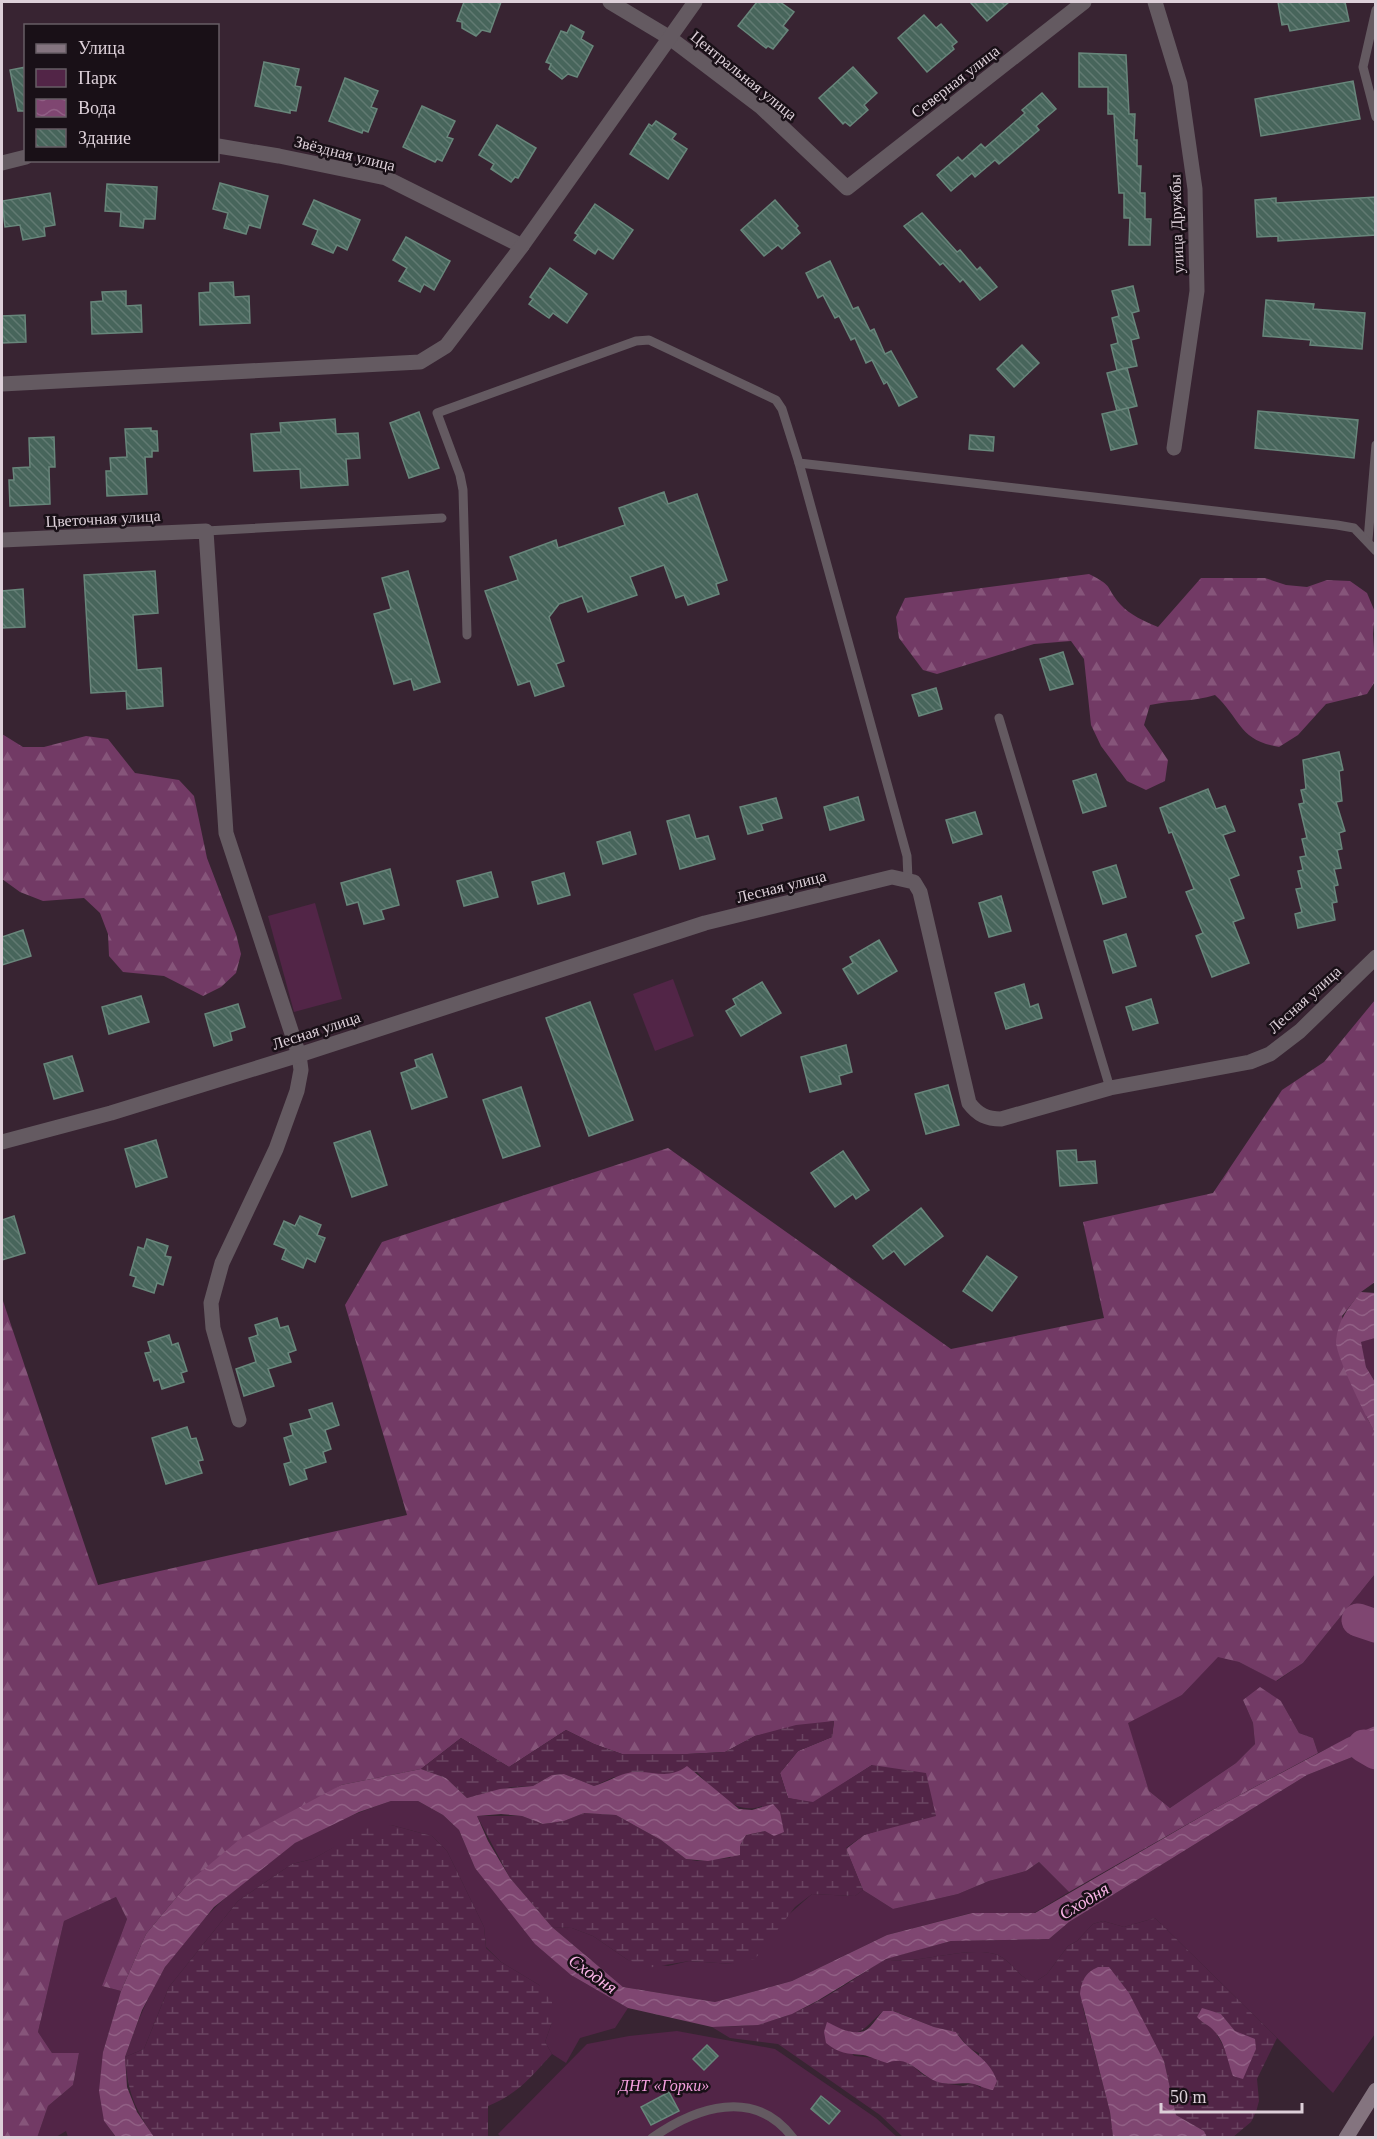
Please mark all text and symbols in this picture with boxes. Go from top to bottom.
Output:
legend [24,24,219,162]
street label: Центральная улица [687,27,800,124]
text: Улица [78,38,125,58]
street label: Северная улица [908,42,1003,122]
text: Парк [78,68,117,88]
text: Вода [78,98,116,118]
text: Здание [78,128,131,148]
street label: Звёздная улица [292,133,397,175]
street label: улица Дружбы [1166,174,1188,274]
street label: Цветочная улица [45,507,161,531]
street label: Лесная улица [734,867,828,907]
street label: Лесная улица [1265,962,1345,1037]
street label: Лесная улица [270,1008,363,1054]
water label: Сходня [1055,1878,1113,1924]
water label: Сходня [565,1950,621,1998]
scale bar [1161,2076,1302,2114]
park label: ДНТ «Горки» [617,2077,709,2095]
text: 50 m [1170,2087,1207,2107]

